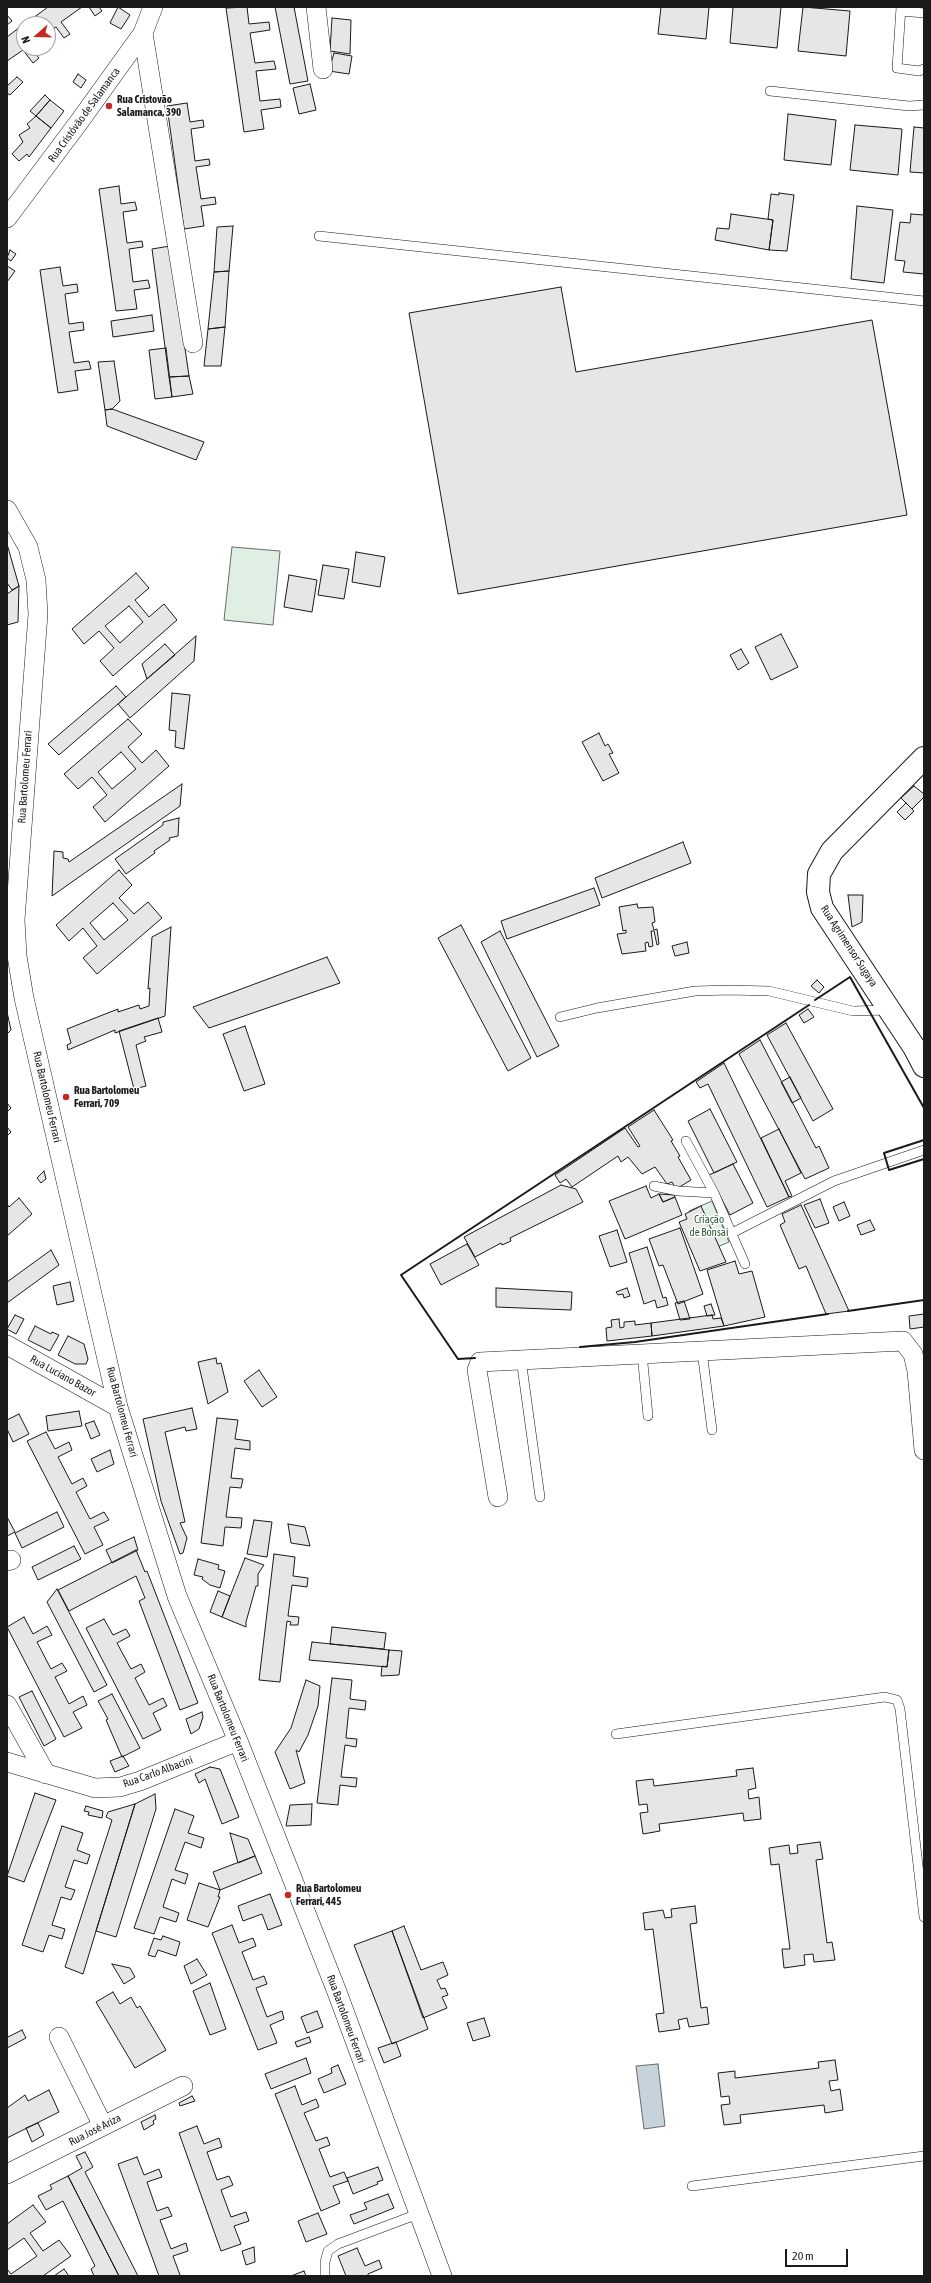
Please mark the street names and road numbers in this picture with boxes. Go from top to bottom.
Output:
street label: Rua Cristóvão de Salamanca [45,65,123,165]
street label: Rua Bartolomeu Ferrari [15,730,35,824]
street label: Rua Agrimensor Sugaya [818,903,880,989]
street label: Rua Bartolomeu Ferrari [30,1050,64,1144]
street label: Rua Luciano Bazor [28,1352,98,1400]
street label: Rua Bartolomeu Ferrari [104,1365,140,1459]
street label: Rua Bartolomeu Ferrari [204,1672,252,1764]
street label: Rua Carlo Albacini [121,1753,195,1791]
street label: Rua Bartolomeu Ferrari [324,1973,368,2065]
street label: Rua José Ariza [67,2111,123,2149]

